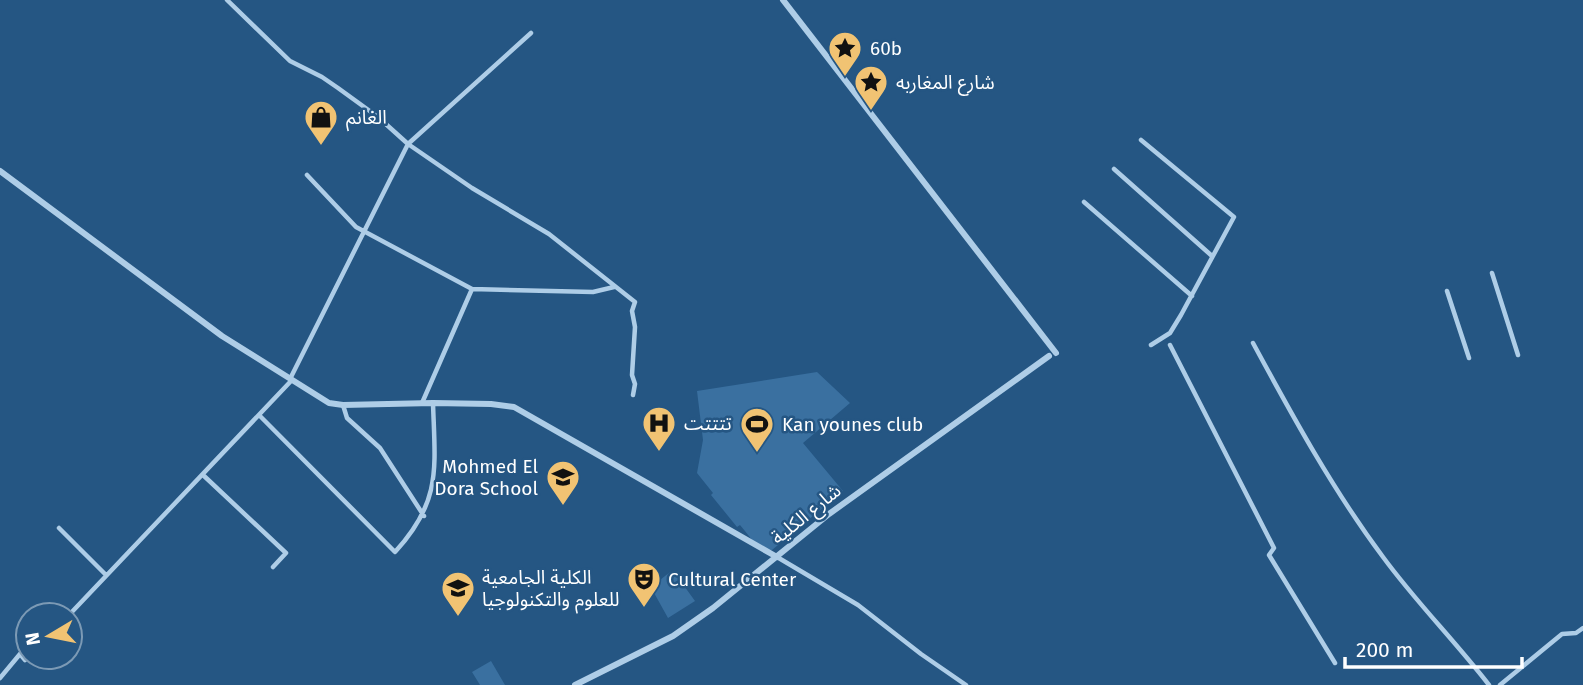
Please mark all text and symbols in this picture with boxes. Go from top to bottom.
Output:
place icon: 60b [826,29,864,78]
place label: 60b [870,37,902,60]
place icon: شارع المغاربه [852,63,890,112]
place label: شارع المغاربه [896,71,995,96]
shop icon: الغانم [302,98,340,147]
place label: الغانم [346,106,387,132]
hospital icon: تتتتت [640,404,678,453]
sports icon: Kan younes club [738,405,776,454]
place label: تتتتت [684,412,732,435]
place label: Kan younes club [782,413,923,436]
place label: Mohmed El Dora School [434,455,538,500]
school or university icon: Mohmed El Dora School [544,458,582,507]
street label: شارع الكلية [766,479,847,551]
theatre icon: Cultural Center [625,560,663,609]
place label: الكلية الجامعية للعلوم والتكنولوجيا [482,566,619,614]
place label: Cultural Center [668,568,797,591]
school or university icon: الكلية الجامعية للعلوم والتكنولوجيا [439,569,477,618]
north arrow [14,601,84,671]
scale bar [1345,626,1522,670]
text: N [20,631,45,647]
text: 200 m [1356,637,1413,663]

